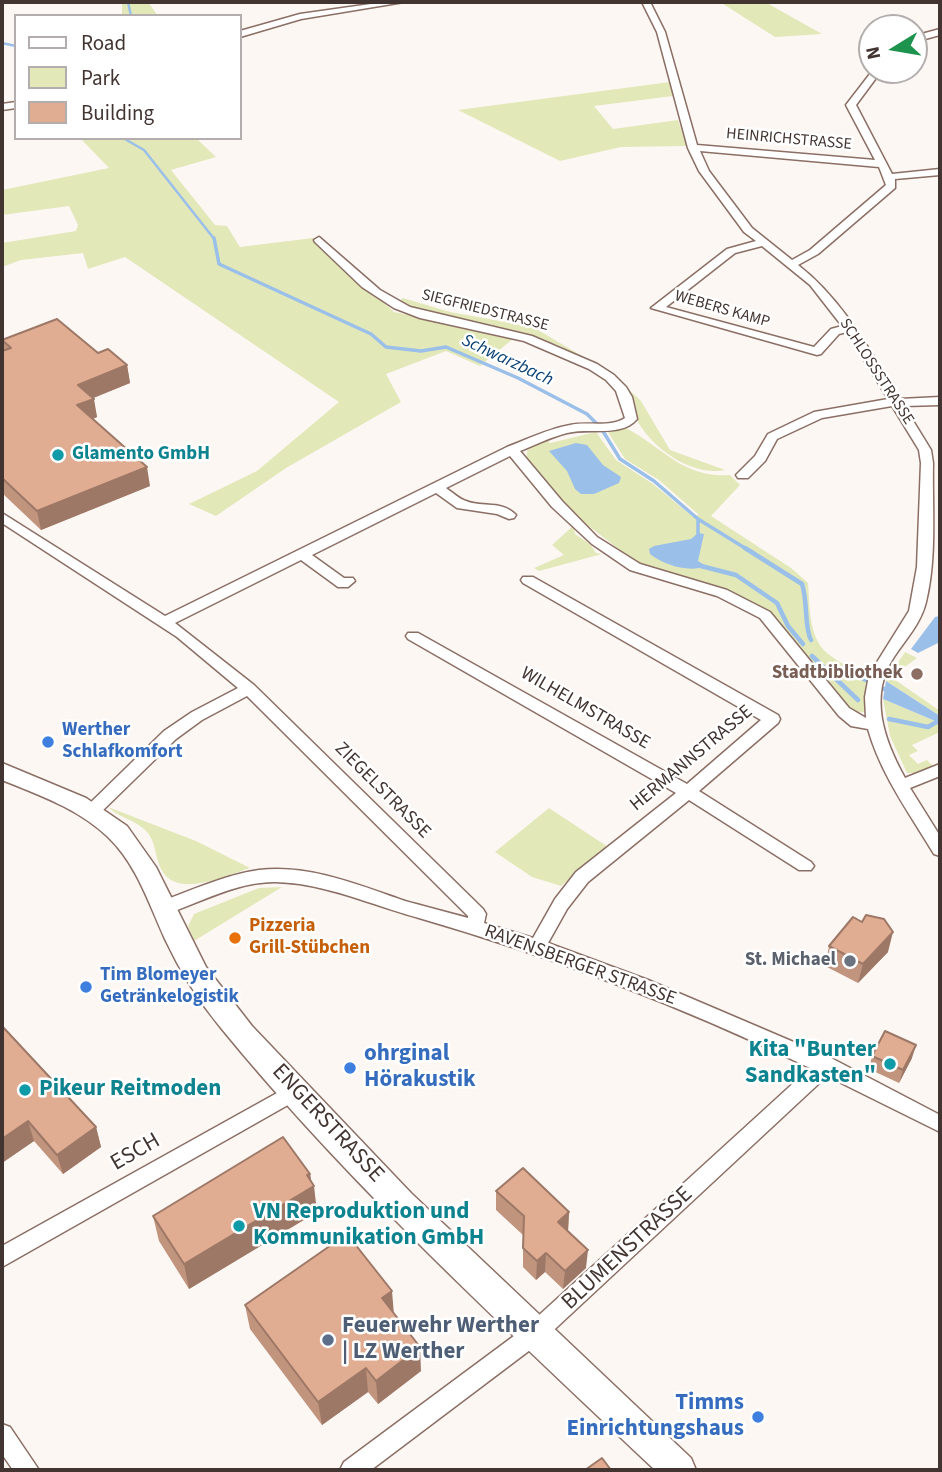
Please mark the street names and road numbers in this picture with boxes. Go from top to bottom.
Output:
street label: HEINRICHSTRASSE [725,125,853,155]
street label: SIEGFRIEDSTRASSE [419,286,551,336]
street label: WEBERS KAMP [672,287,772,333]
street label: SCHLOSSSTRASSE [835,315,917,429]
street label: WILHELMSTRASSE [516,663,654,755]
street label: HERMANNSTRASSE [626,701,758,817]
street label: ZIEGELSTRASSE [329,738,435,844]
street label: RAVENSBERGER STRASSE [481,921,679,1011]
street label: ENGERSTRASSE [265,1059,389,1189]
street label: ESCH [106,1128,166,1178]
street label: BLUMENSTRASSE [557,1181,699,1317]

